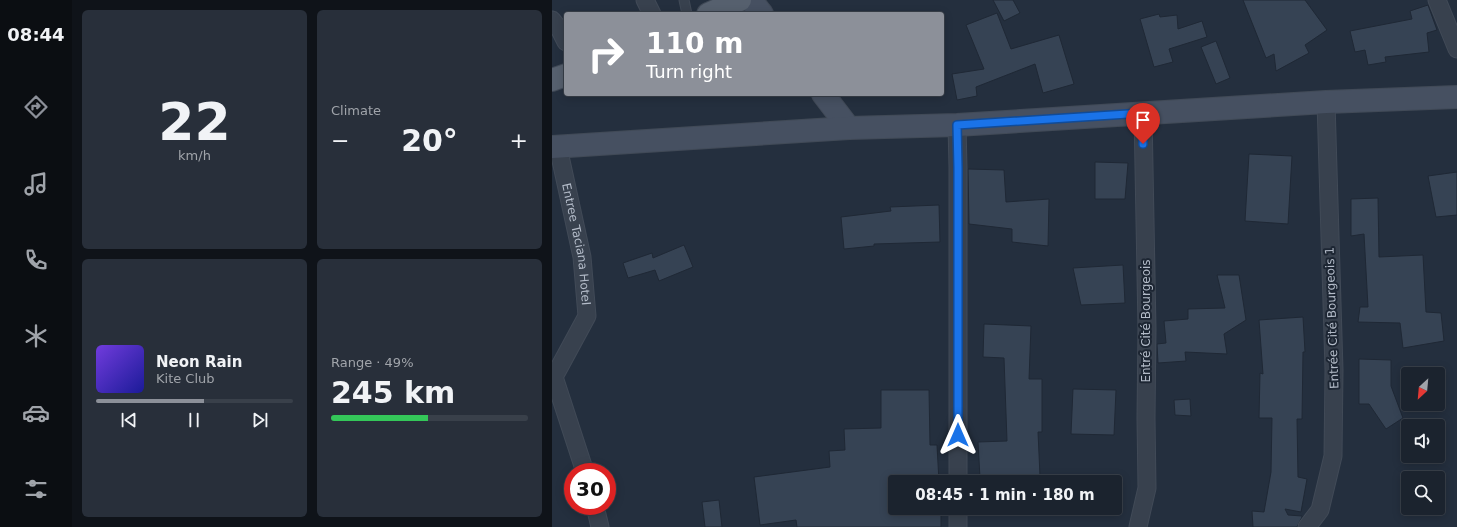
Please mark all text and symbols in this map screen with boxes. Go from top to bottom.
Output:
text: 08:44 [7,24,65,45]
text: 110 m [646,27,743,60]
icon: right [580,28,632,80]
text: Turn right [646,61,732,82]
text: 22 [158,92,231,152]
icon: directions [22,93,50,121]
text: Climate [331,103,381,118]
pin [1126,103,1160,144]
icon: arrive [1132,109,1154,131]
text: 20° [401,123,458,158]
text: − [331,128,349,153]
text: + [510,128,528,153]
text: km/h [178,148,211,163]
icon: music [22,170,50,198]
street label: Entree Taciana Hotel [559,182,593,306]
icon: phone [22,246,50,274]
street label: Entrée Cité Bourgeois 1 [1323,247,1341,389]
street label: Entré Cité Bourgeois [1139,259,1153,383]
icon: climate [22,322,50,350]
text: Neon Rain [156,353,242,371]
text: Range · 49% [331,355,414,370]
north arrow [1401,367,1445,411]
map controls [1401,367,1445,515]
text: Kite Club [156,371,215,386]
text: 245 km [331,375,455,410]
icon: car [22,399,50,427]
icon: previous [118,409,140,431]
icon: pause [183,409,205,431]
icon: next [249,409,271,431]
position arrow [937,414,979,456]
button: sound [1401,419,1445,463]
speed limit sign: 30 [564,463,616,515]
button: search [1401,471,1445,515]
icon: filters [22,475,50,503]
text: 08:45 · 1 min · 180 m [915,486,1095,504]

